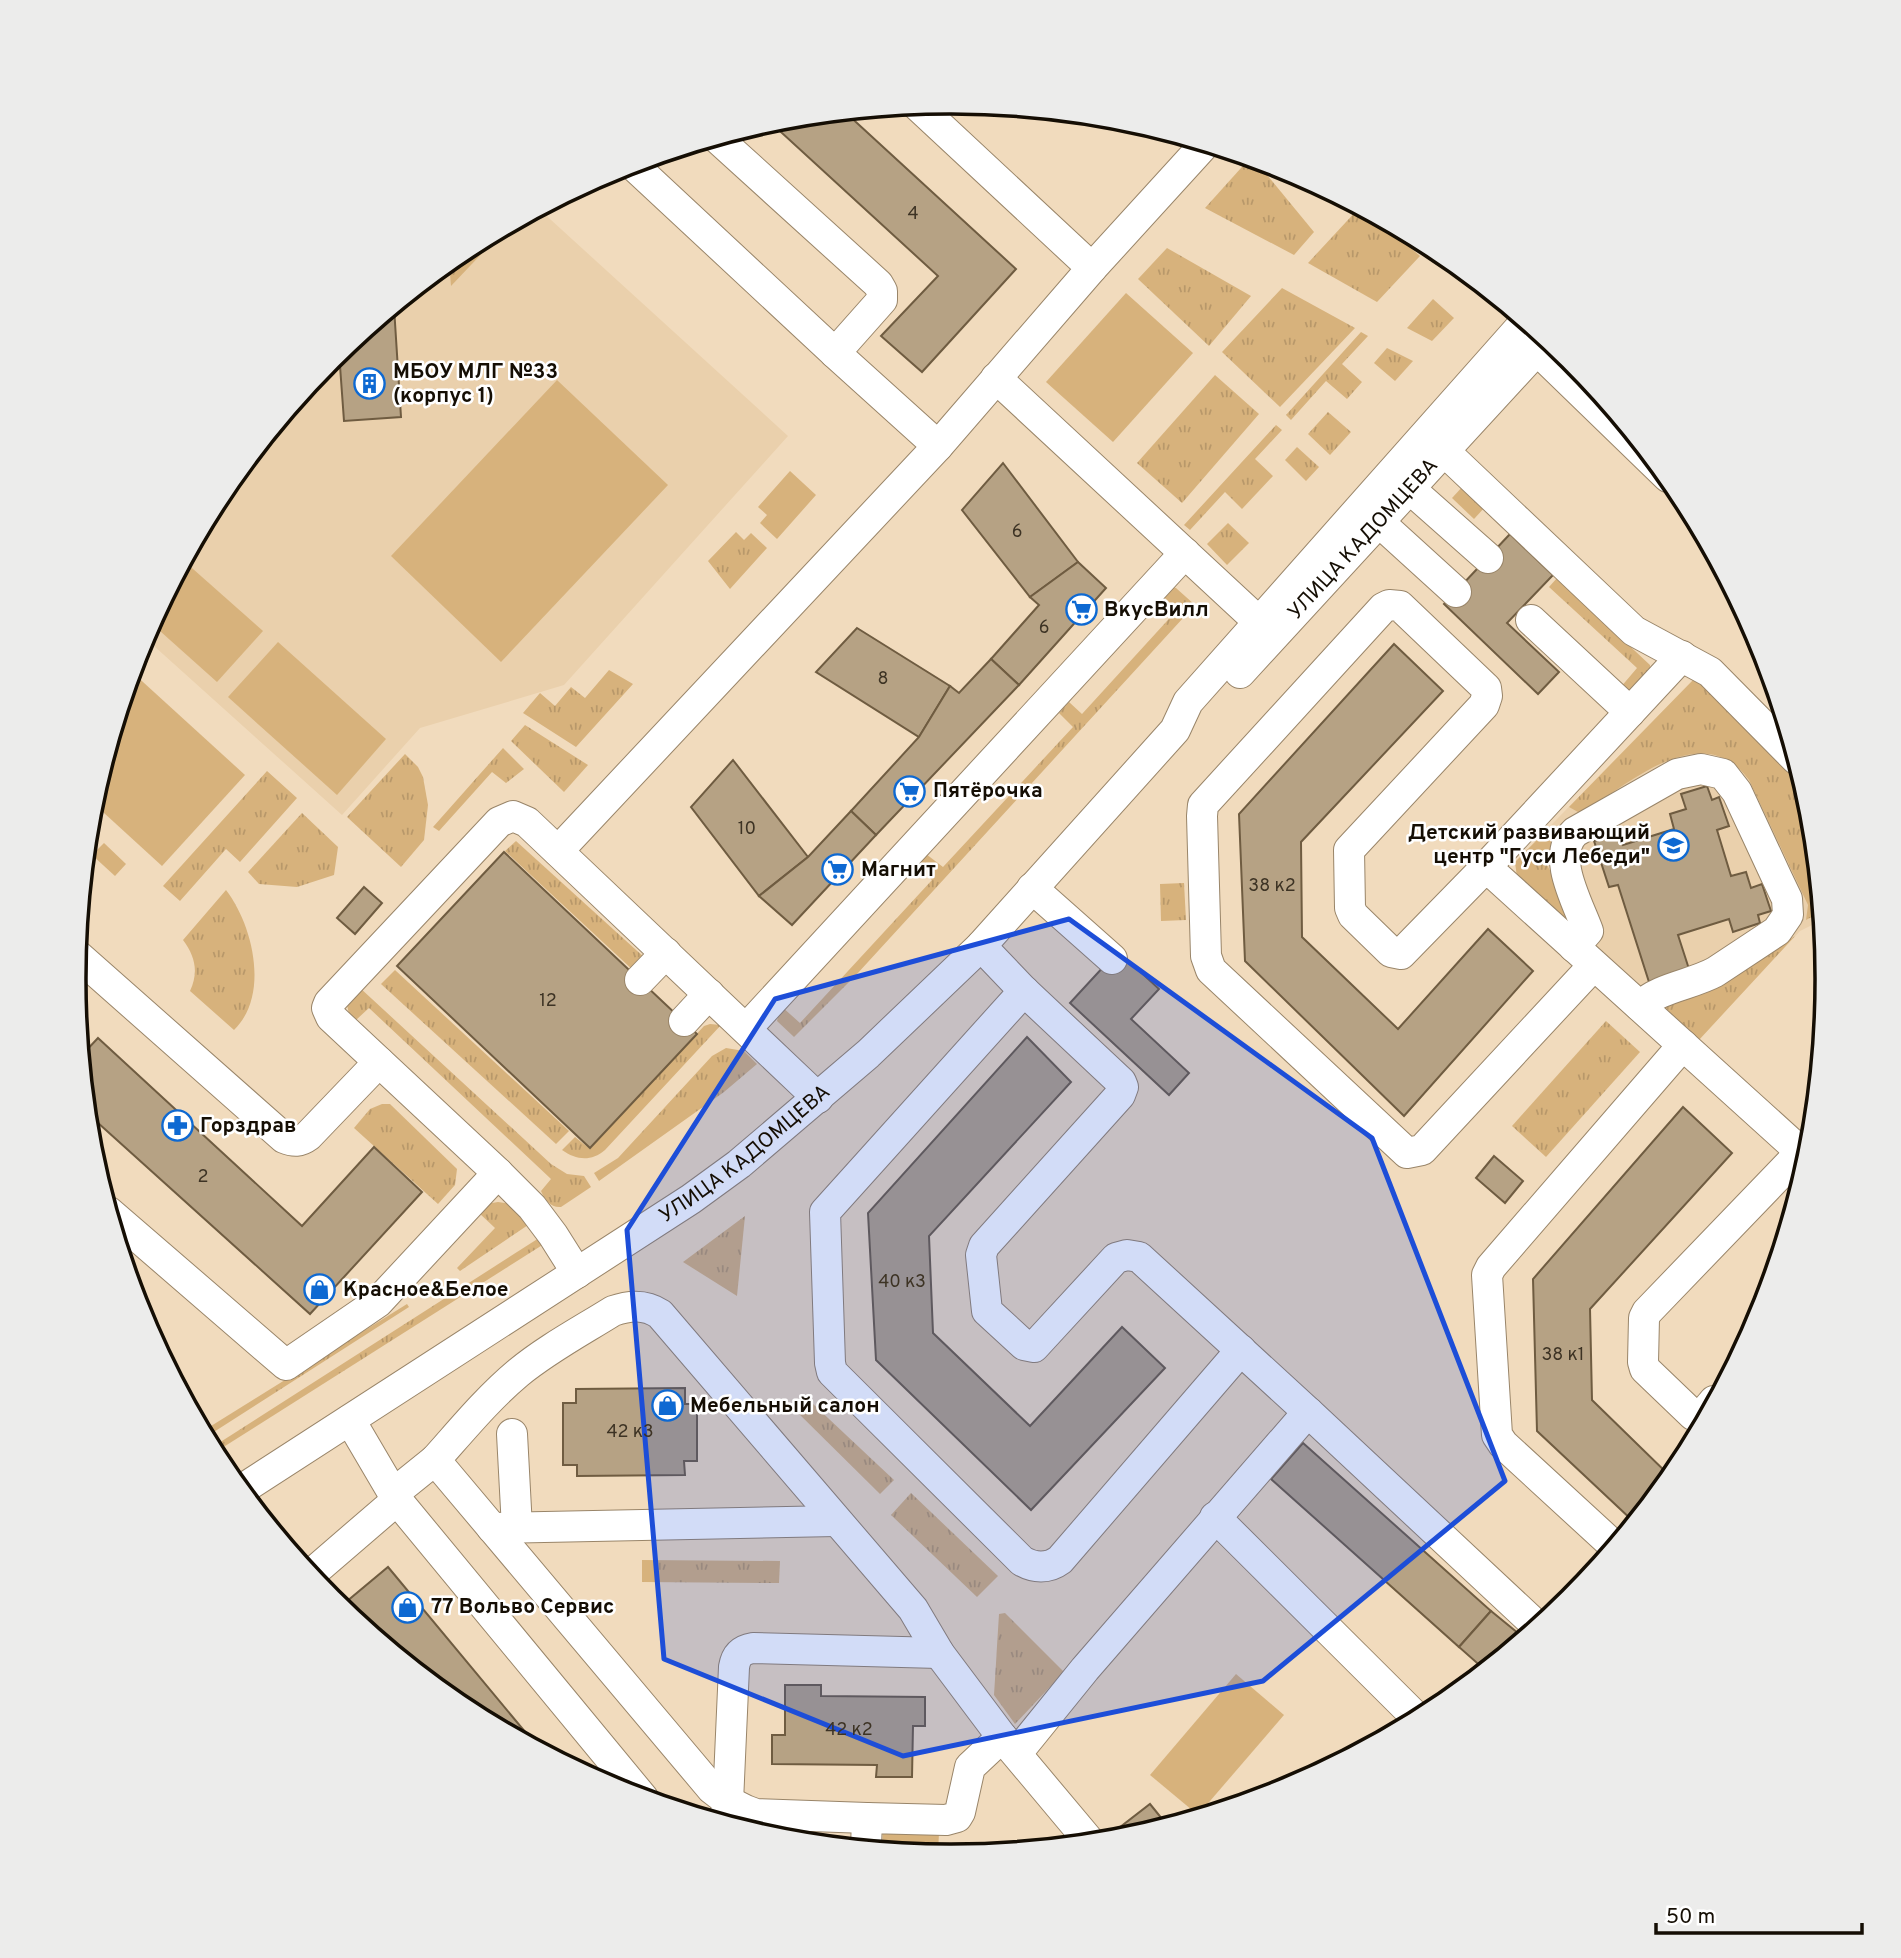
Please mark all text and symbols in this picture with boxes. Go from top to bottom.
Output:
house number: 4 [907,203,919,226]
place label: МБОУ МЛГ №33 (корпус 1) [393,359,558,410]
building icon: МБОУ МЛГ №33 (корпус 1) [353,367,387,401]
street label: УЛИЦА КАДОМЦЕВА [1282,452,1444,626]
house number: 6 [1012,521,1022,544]
supermarket icon: ВкусВилл [1064,593,1098,627]
place label: ВкусВилл [1104,597,1209,624]
house number: 6 [1039,617,1049,640]
house number: 8 [878,668,889,691]
supermarket icon: Пятёрочка [893,774,927,808]
place label: Пятёрочка [933,778,1043,805]
house number: 10 [738,818,756,841]
place label: Детский развивающий центр "Гуси Лебеди" [1408,820,1650,871]
school or university icon: Детский развивающий центр "Гуси Лебеди" [1656,828,1690,862]
supermarket icon: Магнит [821,853,855,887]
place label: Магнит [861,857,936,884]
house number: 38 к2 [1248,875,1296,898]
house number: 12 [539,990,557,1013]
street label: УЛИЦА КАДОМЦЕВА [654,1079,836,1229]
pharmacy icon: Горздрав [160,1109,194,1143]
place label: Горздрав [200,1113,296,1140]
house number: 2 [197,1166,209,1189]
house number: 40 к3 [878,1271,926,1294]
shop icon: Красное&Белое [303,1273,337,1307]
place label: Красное&Белое [343,1277,509,1304]
house number: 38 к1 [1541,1344,1585,1367]
shop icon: Мебельный салон [650,1389,684,1423]
place label: Мебельный салон [690,1393,880,1420]
house number: 42 к3 [606,1421,654,1444]
shop icon: 77 Вольво Сервис [391,1590,425,1624]
place label: 77 Вольво Сервис [431,1594,614,1621]
house number: 42 к2 [825,1719,873,1742]
scale bar [1656,1892,1862,1936]
text: 50 m [1666,1904,1715,1931]

